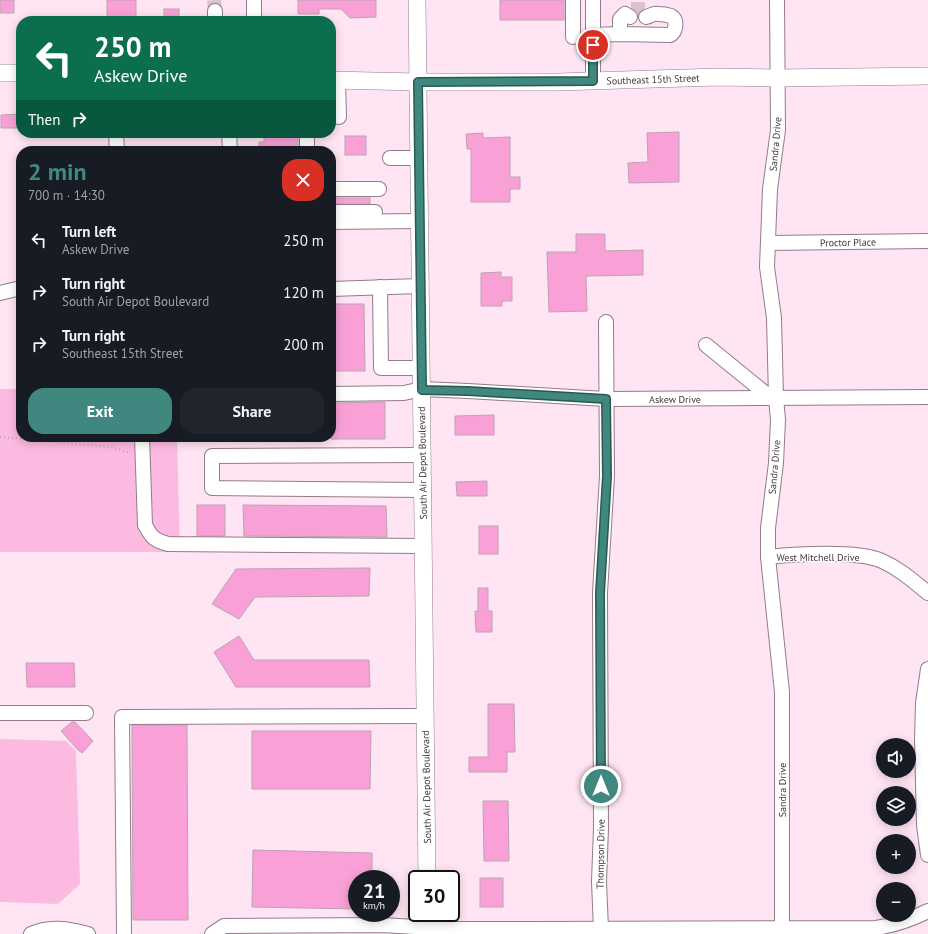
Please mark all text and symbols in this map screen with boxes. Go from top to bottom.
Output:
text: 250 m [94,28,171,65]
pin [576,28,610,62]
icon: left [28,32,80,84]
icon: arrive [582,34,604,56]
text: Askew Drive [94,64,187,87]
street label: Southeast 15th Street [606,71,700,88]
icon: right [68,108,90,130]
text: Then [28,110,60,129]
street label: Sandra Drive [767,116,784,172]
text: 2 min [28,156,87,187]
button: close [282,159,324,201]
text: 700 m · 14:30 [28,187,105,204]
text: Turn left [62,222,116,241]
icon: left [28,229,50,251]
text: 250 m [283,231,324,250]
street label: Proctor Place [820,236,876,249]
text: Askew Drive [62,241,129,258]
text: Turn right [62,274,125,293]
icon: right [28,281,50,303]
text: 120 m [283,283,324,302]
text: South Air Depot Boulevard [62,293,209,310]
text: Turn right [62,326,125,345]
icon: right [28,333,50,355]
text: 200 m [283,335,324,354]
text: Southeast 15th Street [62,345,183,362]
button: Exit [28,388,172,434]
button: Share [180,388,324,434]
street label: Askew Drive [649,393,701,406]
street label: South Air Depot Boulevard [415,406,430,520]
street label: Sandra Drive [766,439,783,495]
street label: West Mitchell Drive [776,551,860,564]
street label: South Air Depot Boulevard [419,730,434,844]
map controls [876,738,916,922]
button: sound [876,738,916,778]
street label: Sandra Drive [776,763,789,817]
position arrow [580,765,622,807]
button: layers [876,786,916,826]
street label: Thompson Drive [593,819,608,889]
button: + [876,834,916,874]
speed limit sign: 30 [408,870,460,922]
text: 21 [363,878,385,904]
button: − [876,882,916,922]
text: km/h [363,899,385,912]

